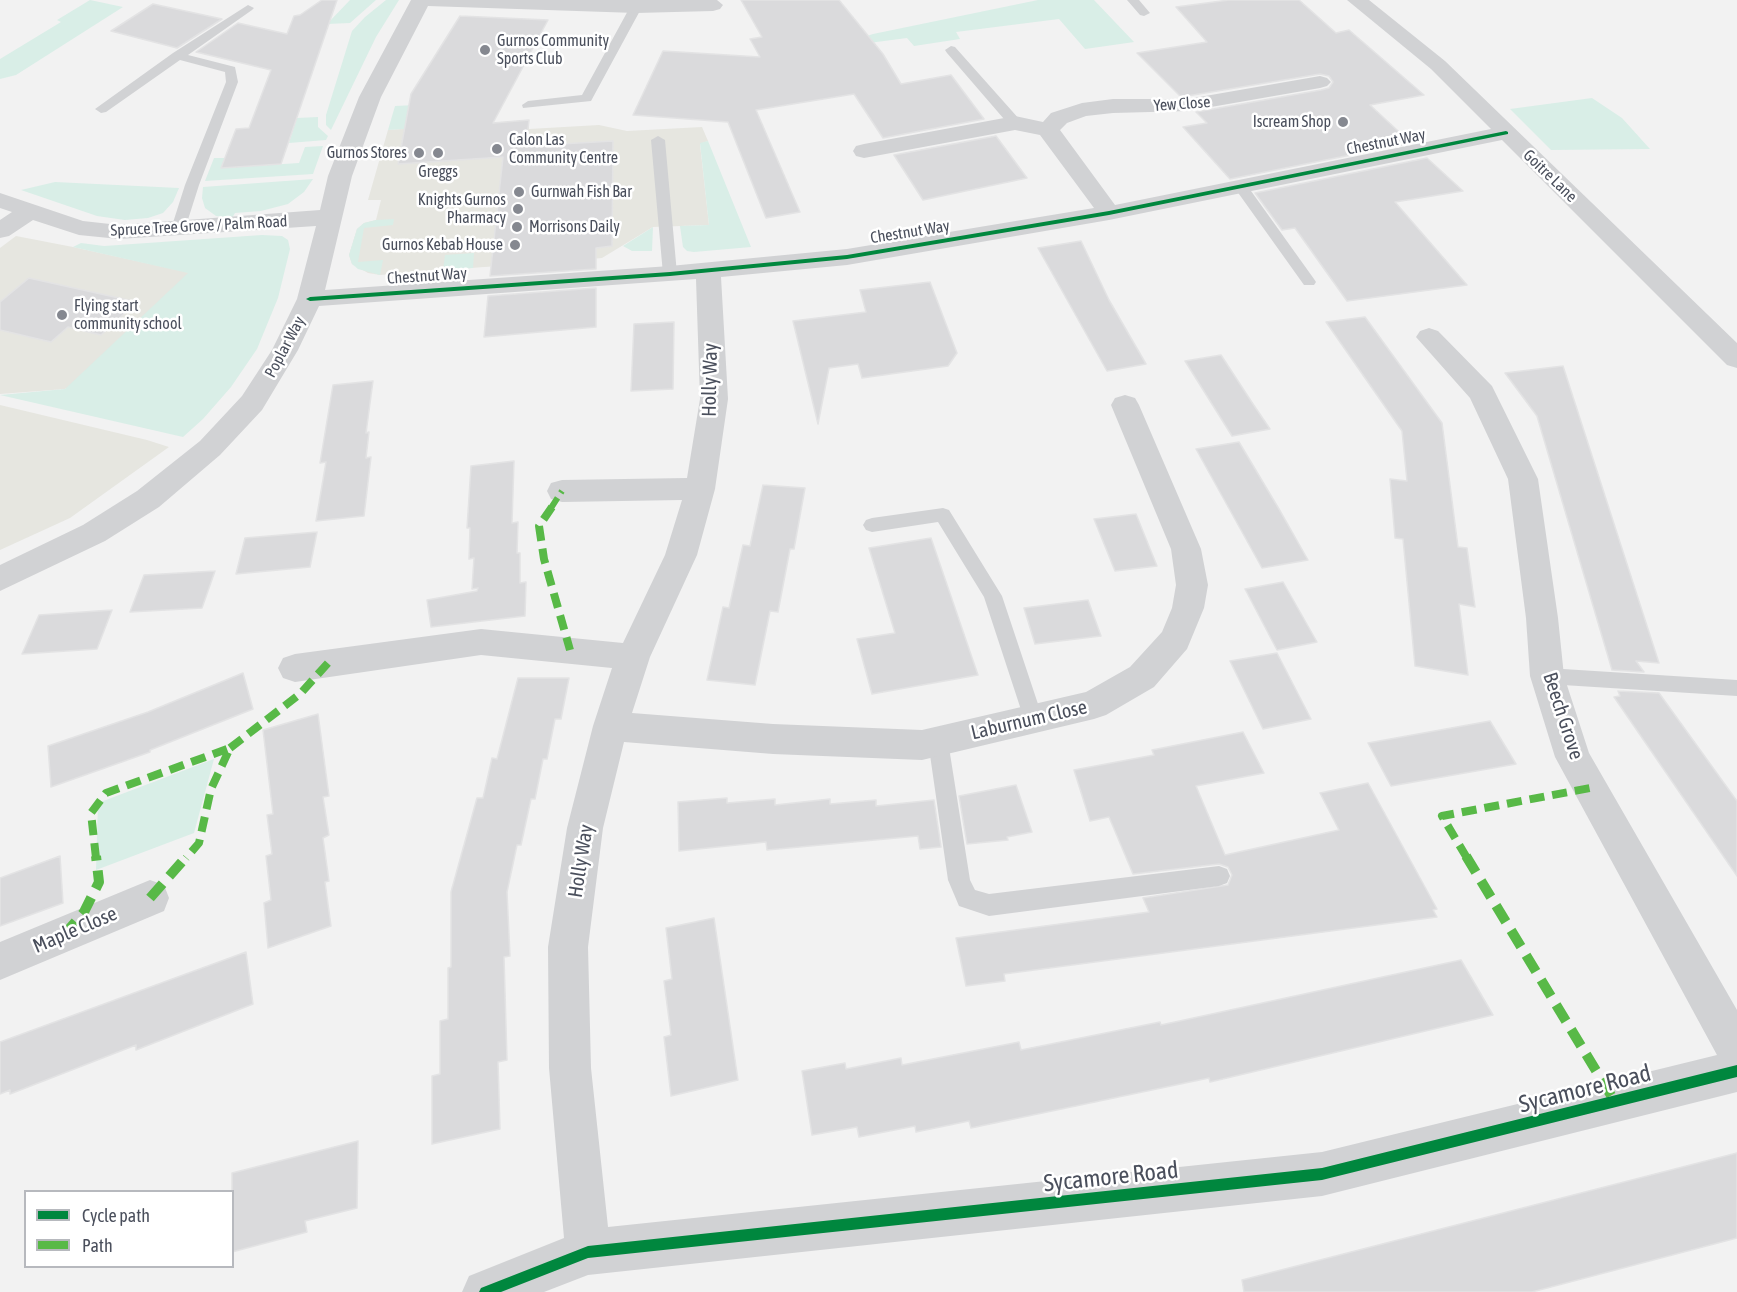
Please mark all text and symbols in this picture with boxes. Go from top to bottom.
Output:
place label: Gurnos Community Sports Club [497,31,609,69]
marker: Gurnos Community Sports Club [478,43,492,57]
street label: Yew Close [1153,92,1211,116]
place label: Iscream Shop [1253,112,1331,132]
marker: Iscream Shop [1336,115,1350,129]
street label: Chestnut Way [1345,125,1427,159]
place label: Calon Las Community Centre [509,130,618,168]
marker: Calon Las Community Centre [490,142,504,156]
place label: Gurnos Stores [327,143,407,163]
marker: Gurnos Stores [412,146,426,160]
marker: Greggs [431,146,445,160]
street label: Goitre Lane [1519,146,1581,206]
place label: Greggs [418,162,458,182]
place label: Gurnwah Fish Bar [531,182,632,202]
marker: Gurnwah Fish Bar [512,185,526,199]
place label: Knights Gurnos Pharmacy [418,190,506,228]
marker: Knights Gurnos Pharmacy [511,202,525,216]
street label: Spruce Tree Grove / Palm Road [110,212,288,240]
street label: Chestnut Way [869,216,951,248]
place label: Morrisons Daily [529,217,620,237]
marker: Morrisons Daily [510,220,524,234]
place label: Gurnos Kebab House [382,235,503,255]
marker: Gurnos Kebab House [508,238,522,252]
street label: Chestnut Way [386,264,468,288]
place label: Flying start community school [74,296,182,334]
marker: Flying start community school [55,308,69,322]
street label: Poplar Way [261,313,309,381]
street label: Holly Way [697,343,723,417]
street label: Beech Grove [1538,669,1588,763]
street label: Laburnum Close [969,695,1089,745]
street label: Holly Way [563,823,599,899]
street label: Maple Close [29,902,121,958]
street label: Sycamore Road [1516,1059,1654,1119]
street label: Sycamore Road [1042,1156,1180,1198]
legend [24,1190,234,1268]
text: Cycle path [82,1205,150,1226]
text: Path [82,1235,113,1256]

